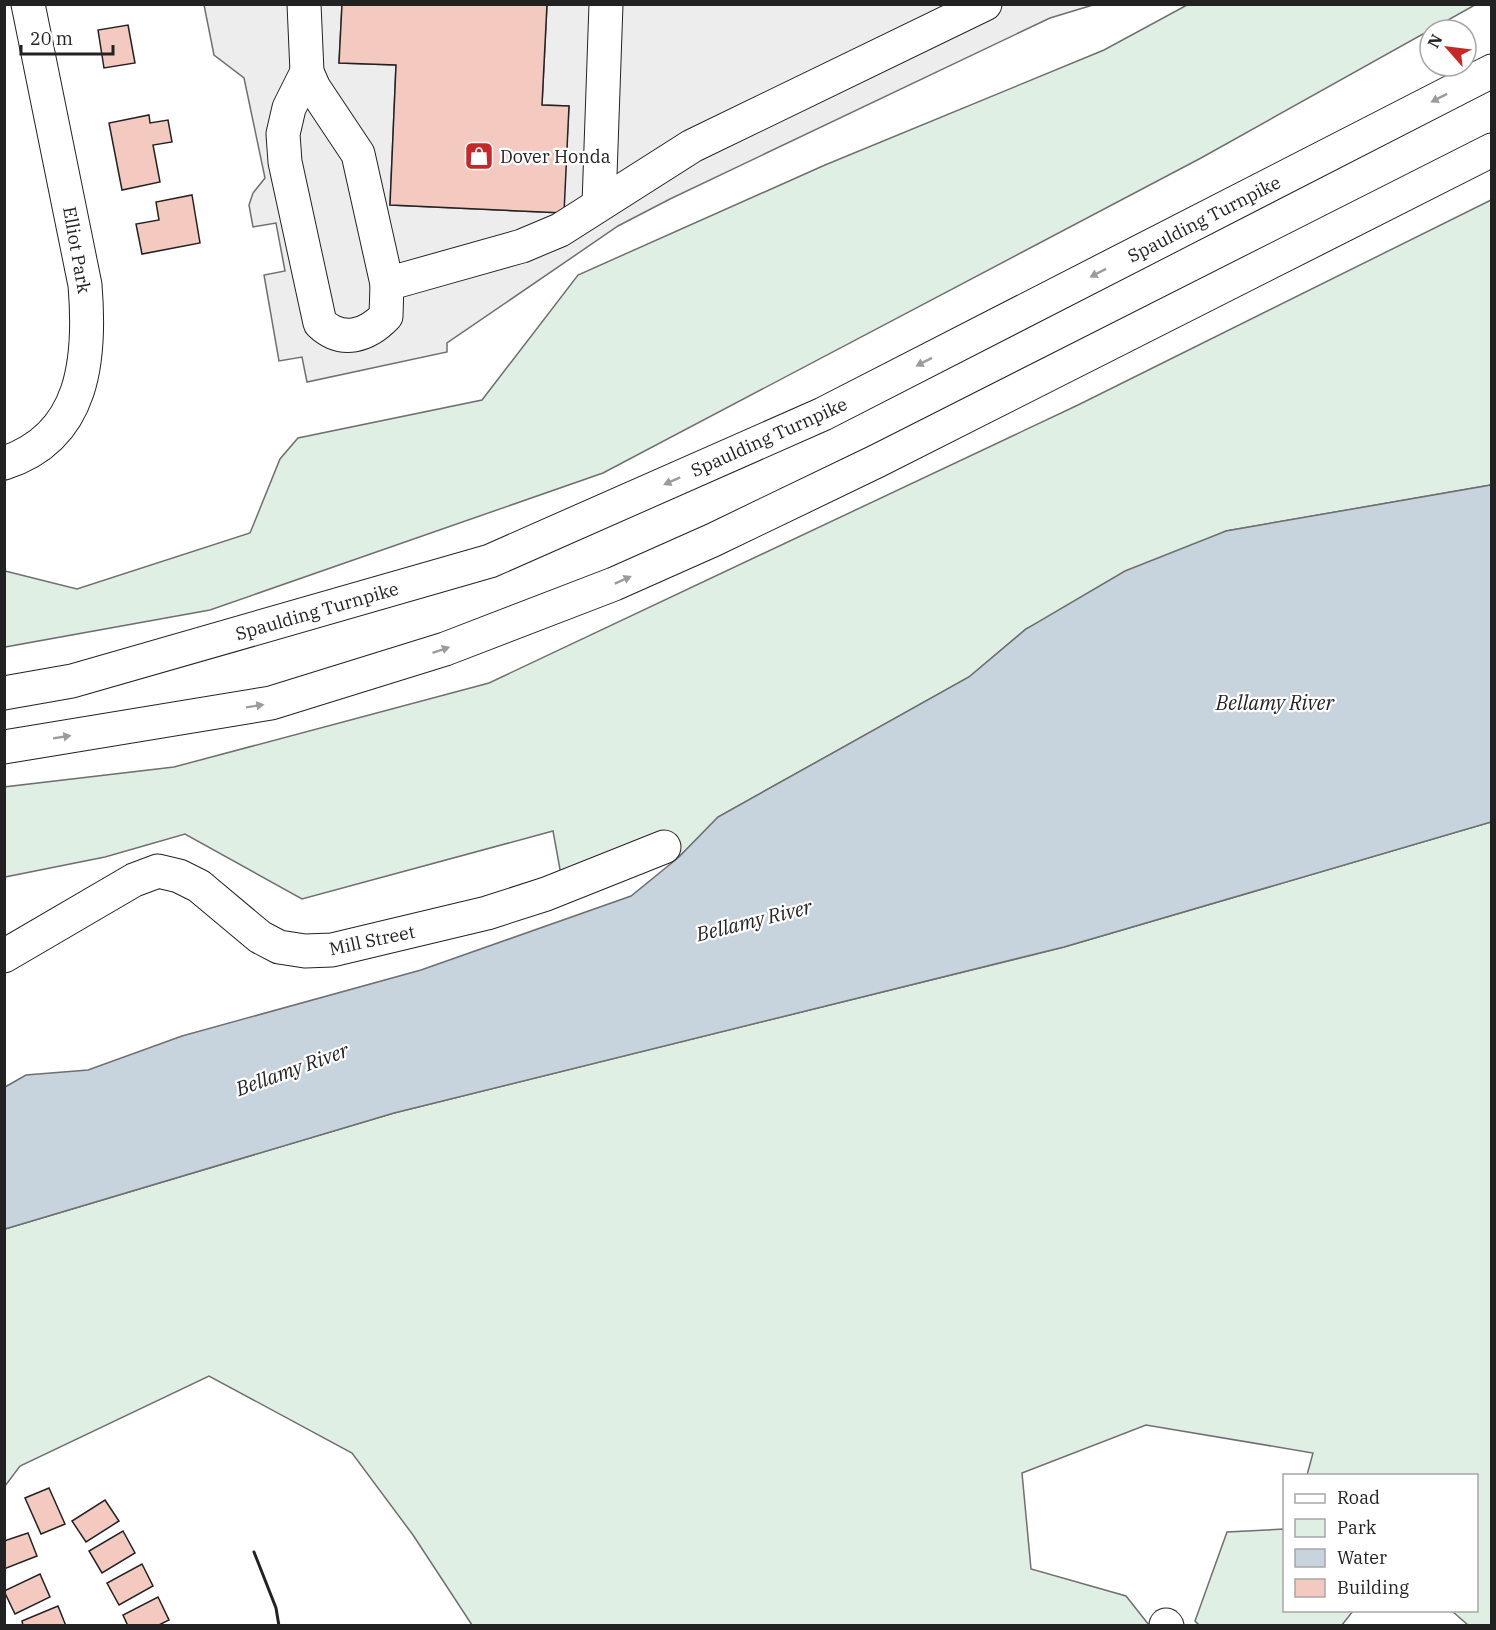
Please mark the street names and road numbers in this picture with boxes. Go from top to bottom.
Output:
street label: Spaulding Turnpike [1124,170,1284,268]
street label: Elliot Park [58,205,96,296]
street label: Spaulding Turnpike [687,392,851,482]
street label: Spaulding Turnpike [233,577,401,645]
street label: Mill Street [327,920,417,960]

